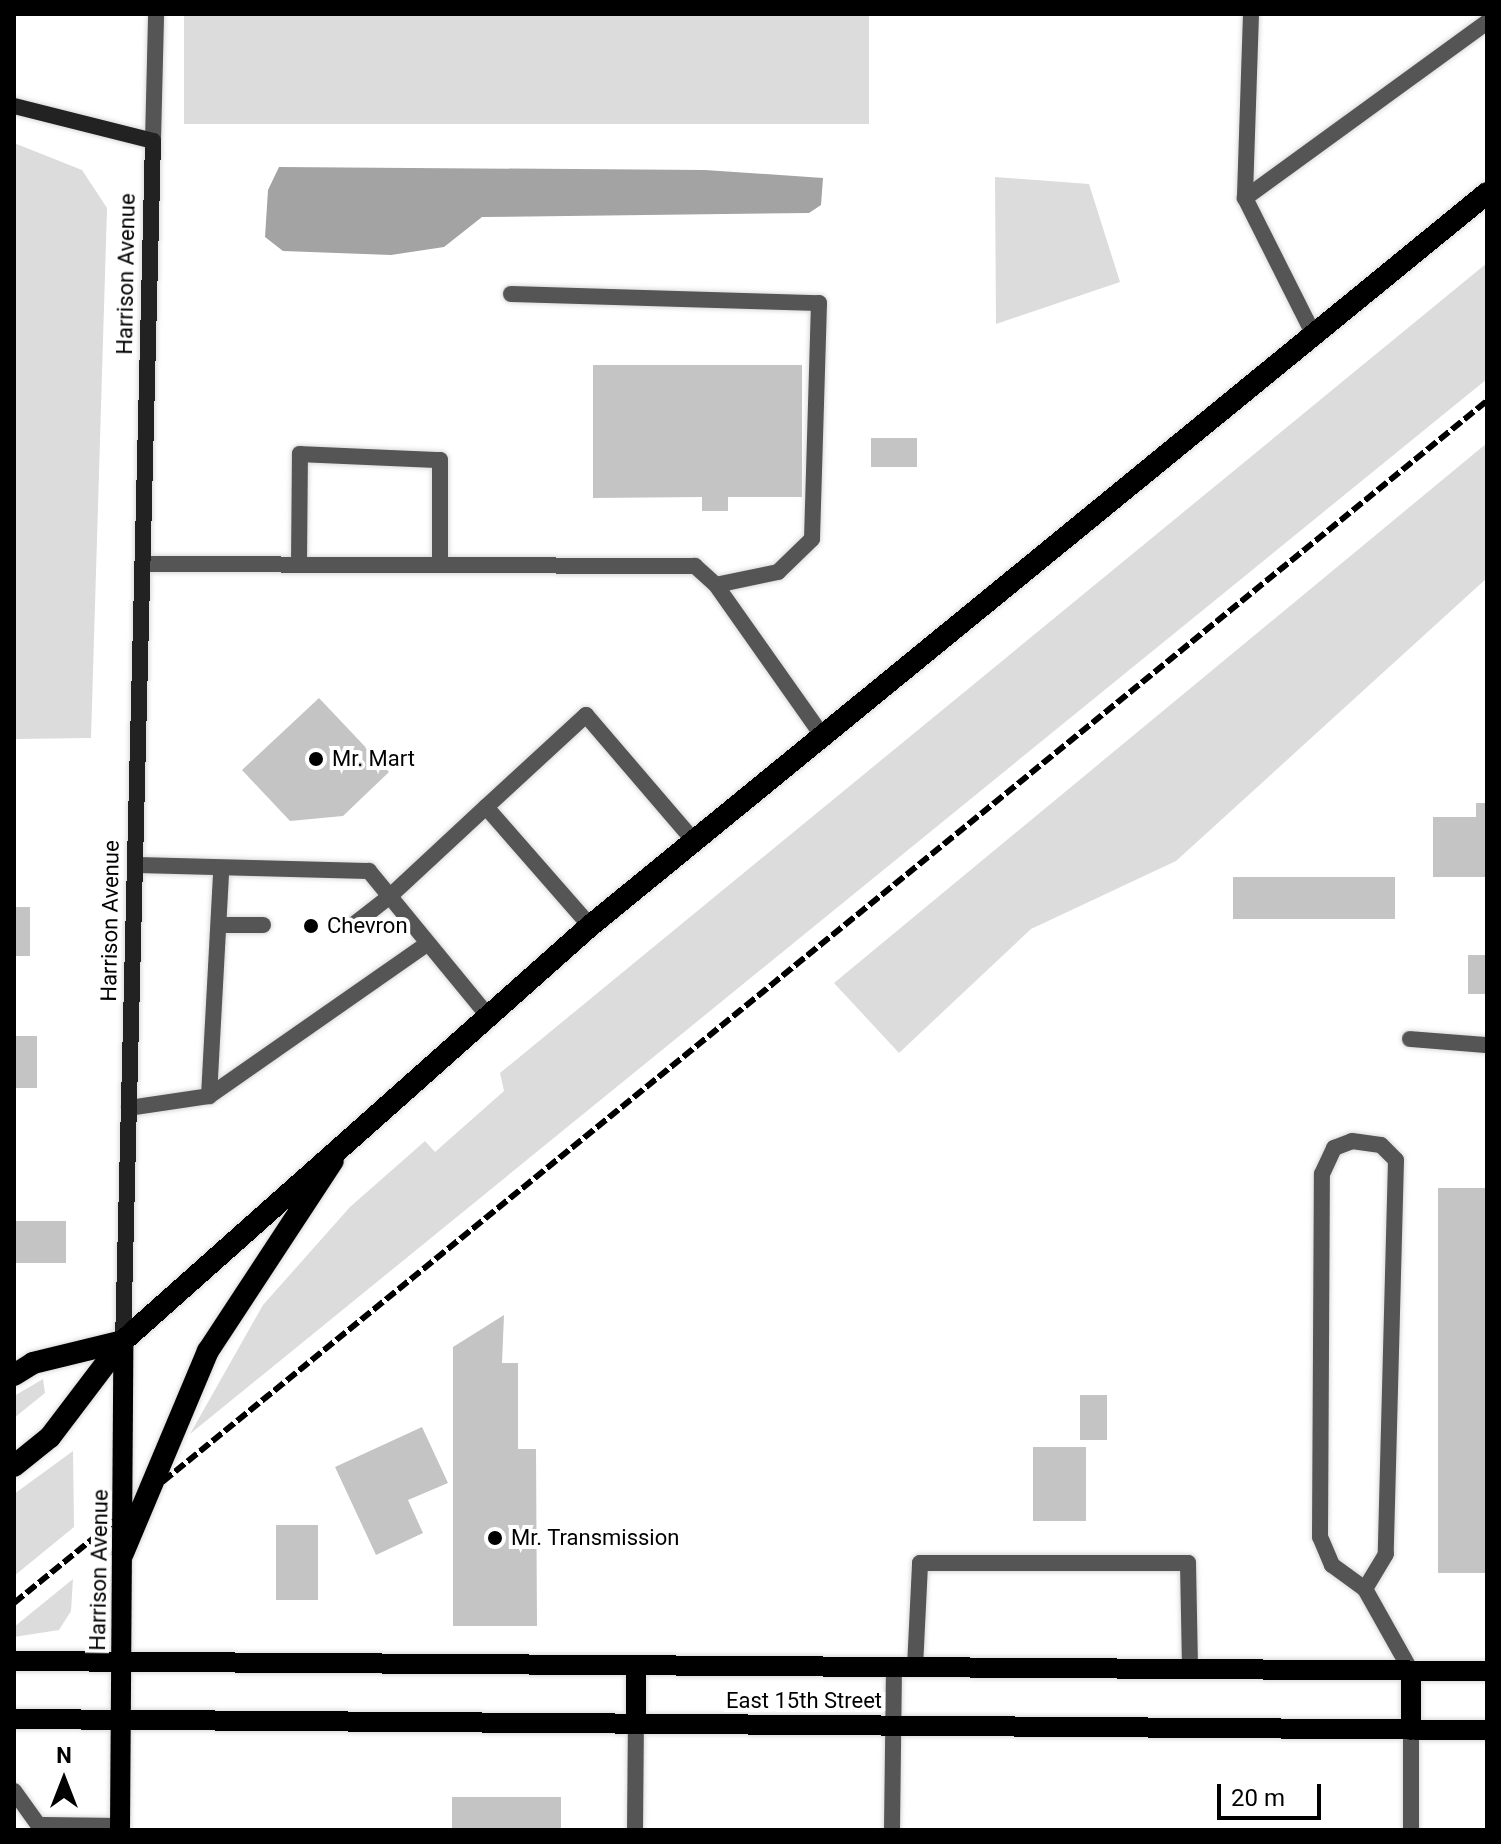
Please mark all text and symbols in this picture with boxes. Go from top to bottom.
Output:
street label: Harrison Avenue [111,193,141,355]
place label: Mr. Mart [332,746,415,772]
marker: Mr. Mart [307,750,325,768]
street label: Harrison Avenue [95,840,125,1002]
place label: Chevron [327,913,408,939]
marker: Chevron [302,917,320,935]
street label: Harrison Avenue [84,1489,114,1651]
place label: Mr. Transmission [511,1525,680,1551]
marker: Mr. Transmission [486,1529,504,1547]
street label: East 15th Street [726,1688,882,1714]
north arrow [24,1740,104,1820]
text: N [56,1743,72,1768]
scale bar [1221,1768,1325,1818]
text: 20 m [1231,1784,1285,1812]

